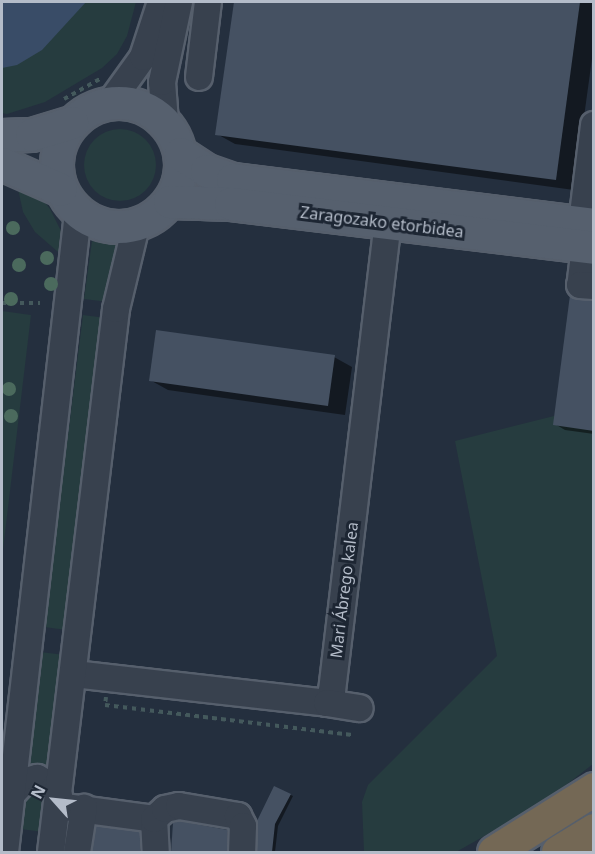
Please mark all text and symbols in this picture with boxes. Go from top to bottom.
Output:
street label: Zaragozako etorbidea [299,202,465,242]
street label: Mari Ábrego kalea [326,521,362,659]
north arrow [24,770,84,830]
text: N [25,781,51,803]

